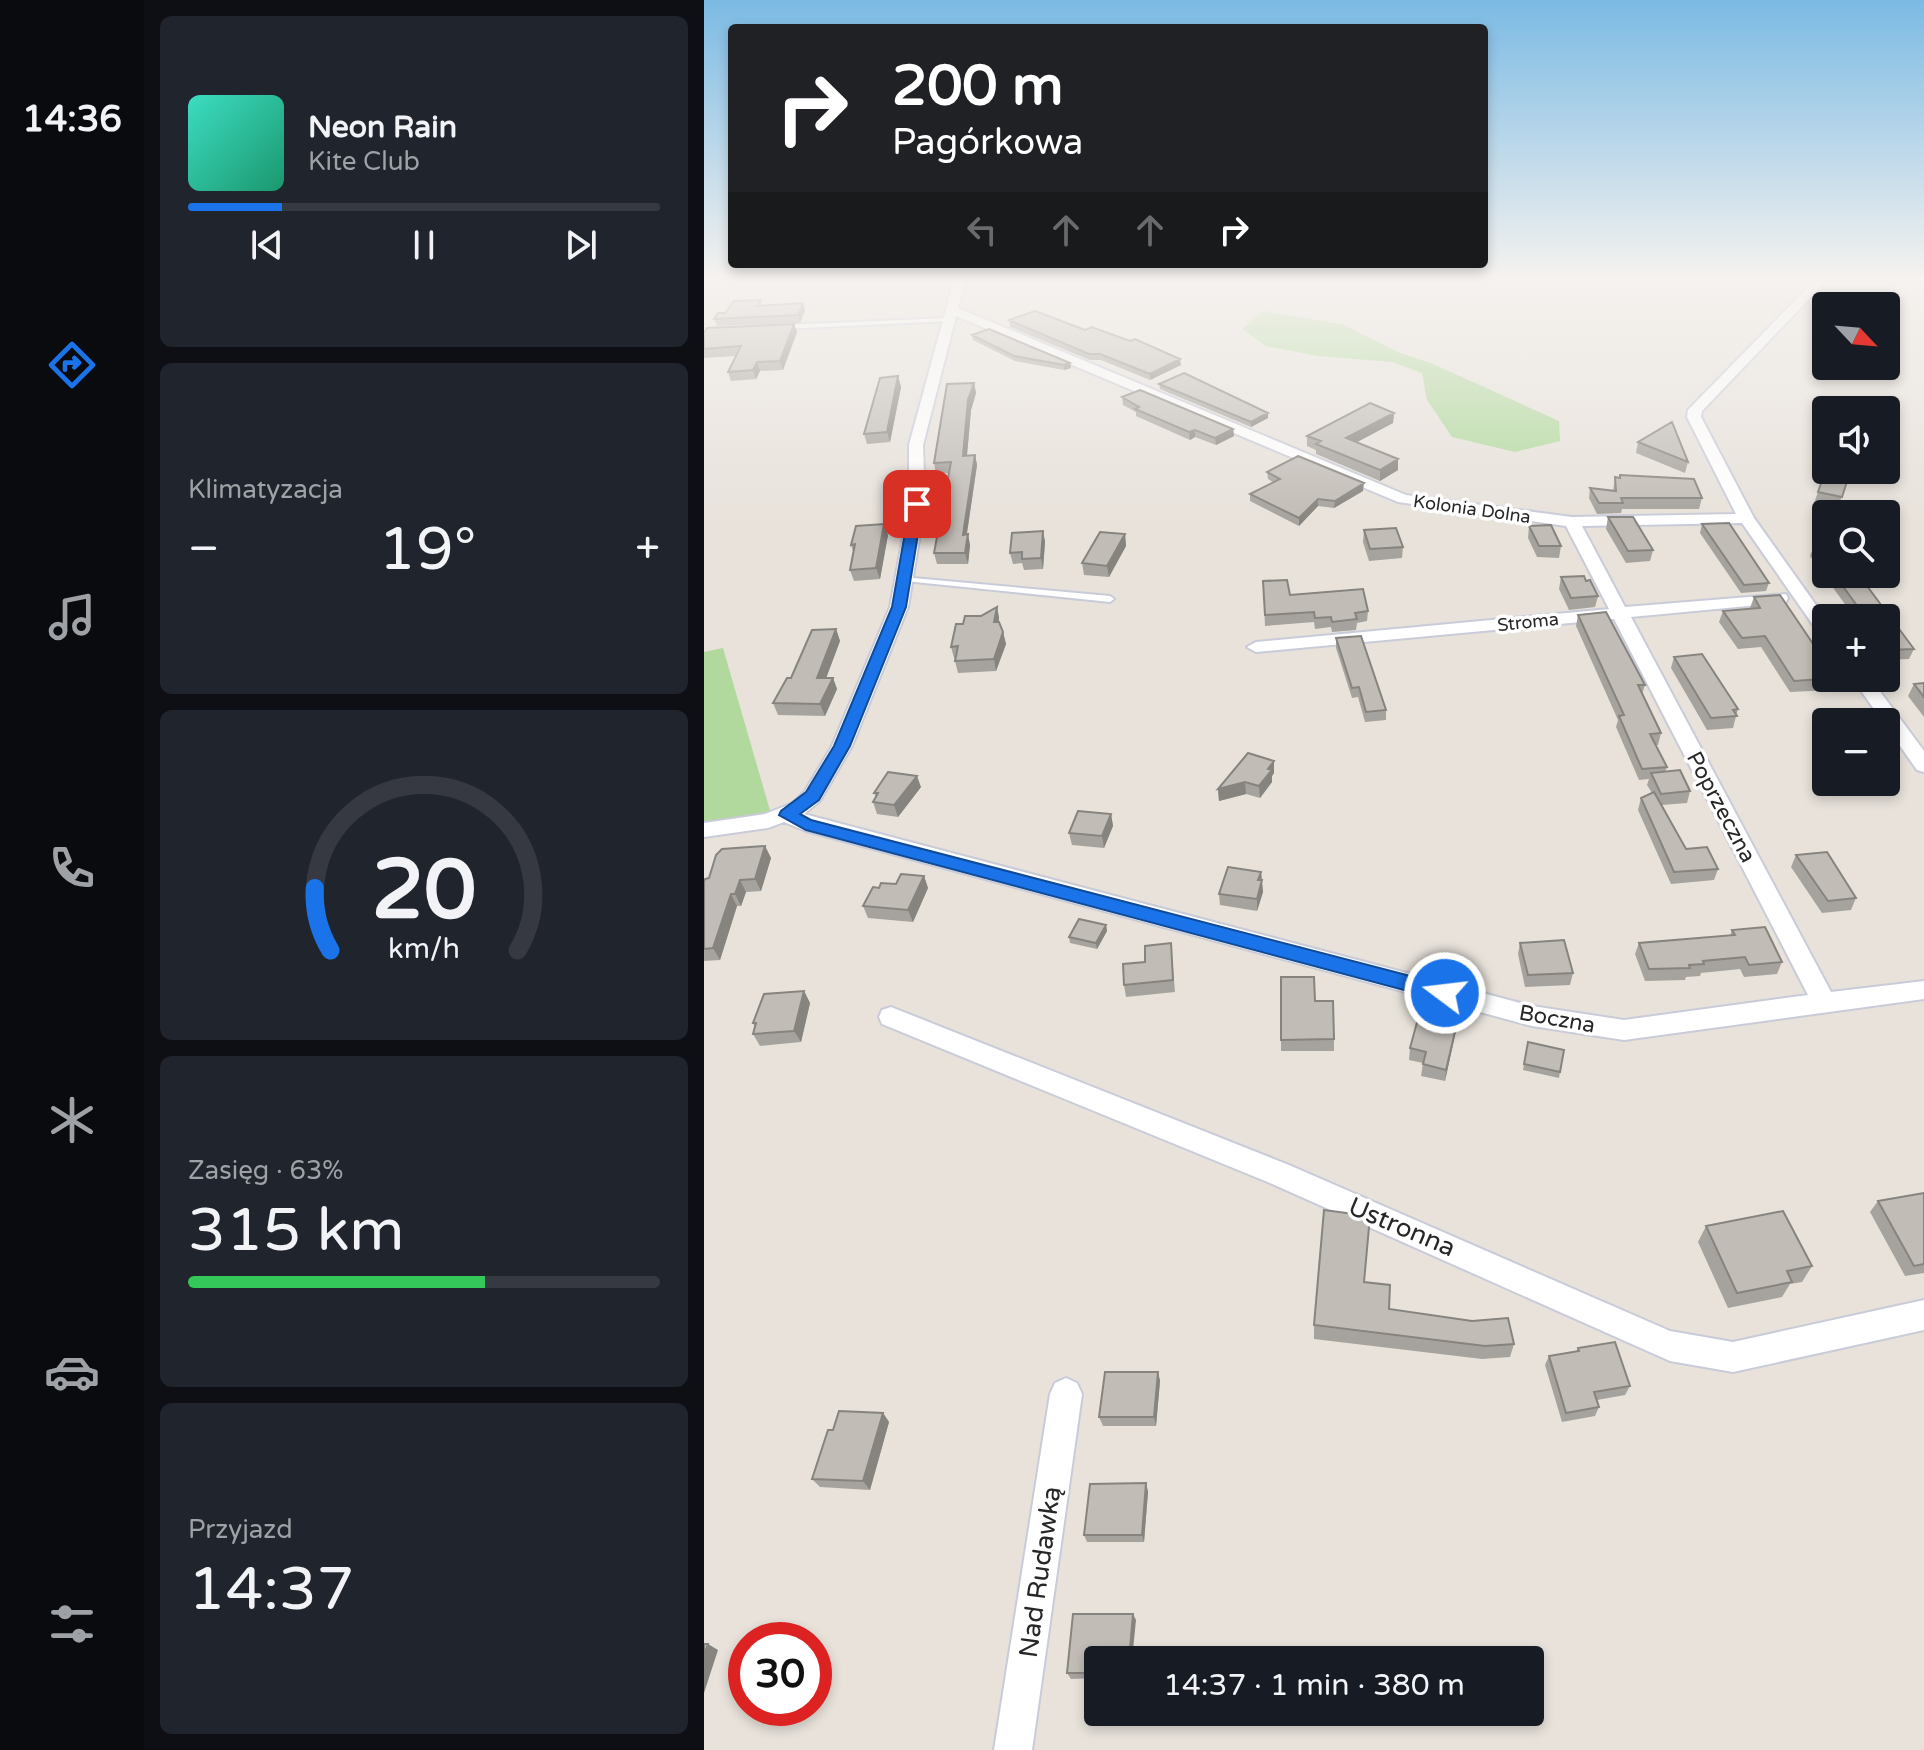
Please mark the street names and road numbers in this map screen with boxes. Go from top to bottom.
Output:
street label: Kolonia Dolna [1412,490,1532,528]
street label: Stroma [1496,608,1560,636]
street label: Poprzeczna [1681,747,1761,867]
street label: Boczna [1517,1000,1597,1038]
street label: Ustronna [1344,1191,1460,1263]
street label: Nad Rudawką [1013,1484,1067,1660]

